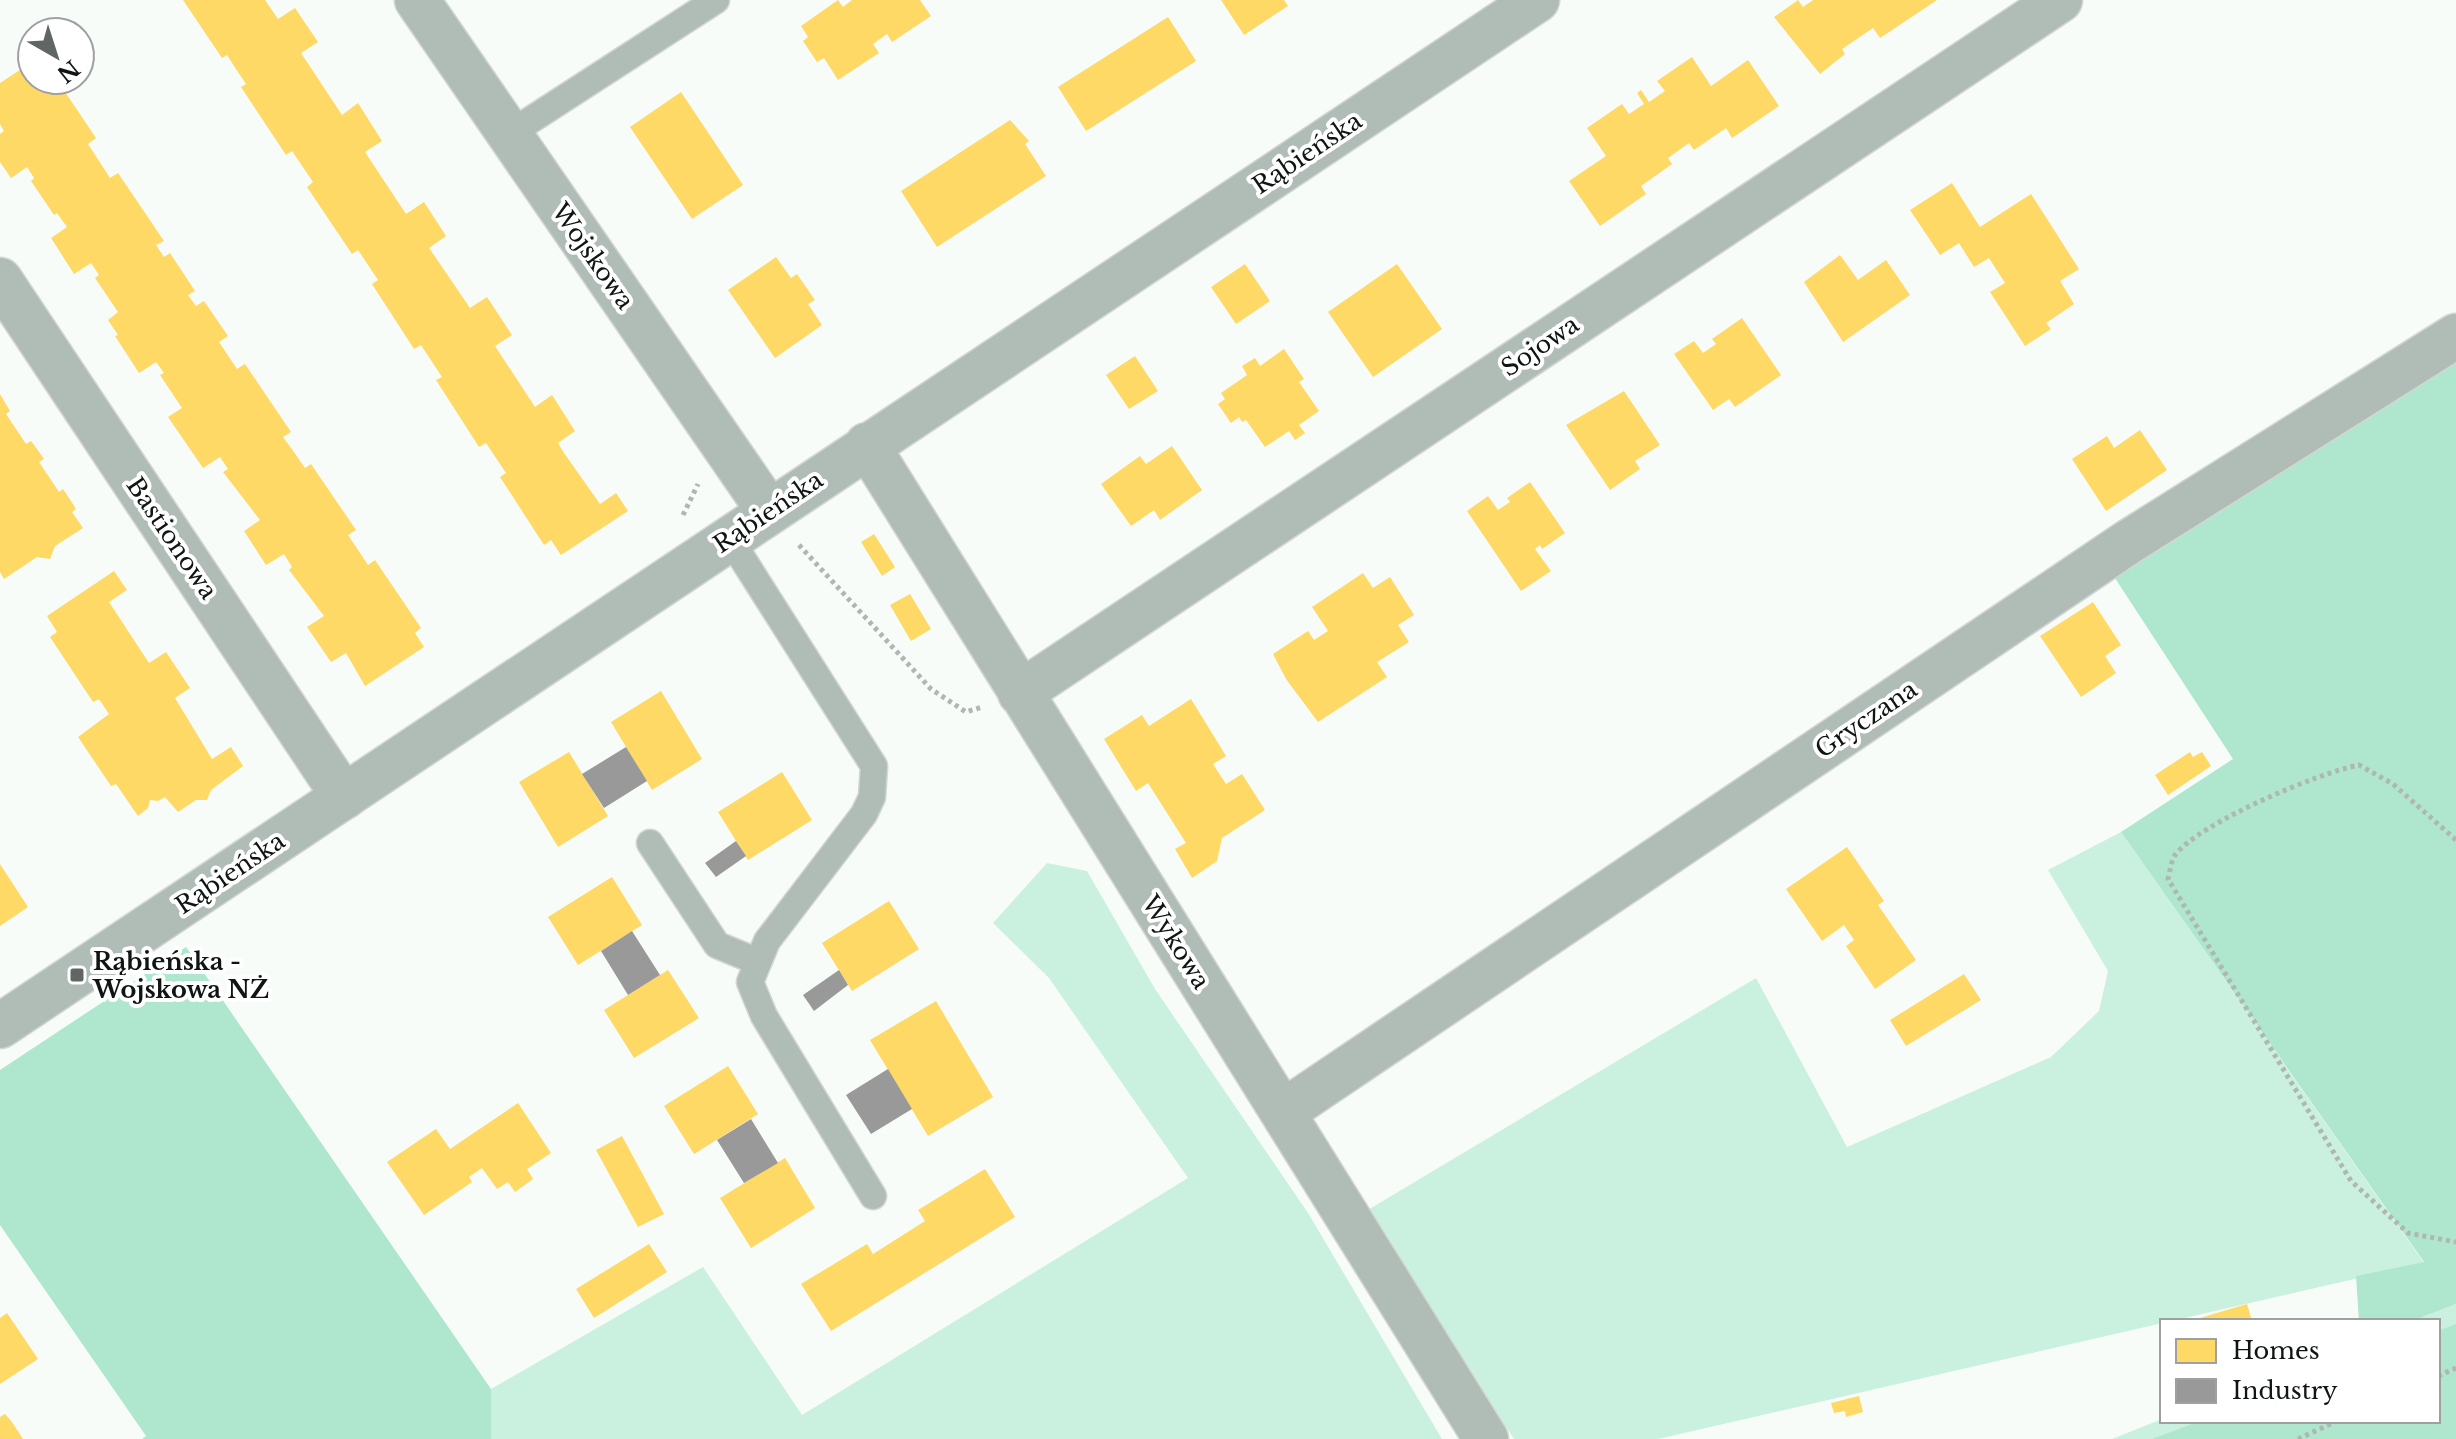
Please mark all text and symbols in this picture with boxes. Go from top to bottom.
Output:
north arrow [16,16,96,96]
text: N [51,54,85,88]
street label: Rąbieńska [1247,106,1368,200]
street label: Wojskowa [545,197,641,315]
street label: Sojowa [1496,309,1585,382]
street label: Rąbieńska [708,465,829,559]
street label: Bastionowa [121,472,224,605]
street label: Gryczana [1810,674,1923,764]
street label: Rąbieńska [170,826,291,920]
street label: Wykowa [1135,889,1217,995]
place label: Rąbieńska - Wojskowa NŻ [92,947,269,1004]
marker: Rąbieńska - Wojskowa NŻ [68,966,86,984]
legend [2160,1319,2440,1423]
text: Homes [2232,1336,2320,1365]
text: Industry [2232,1376,2338,1405]

